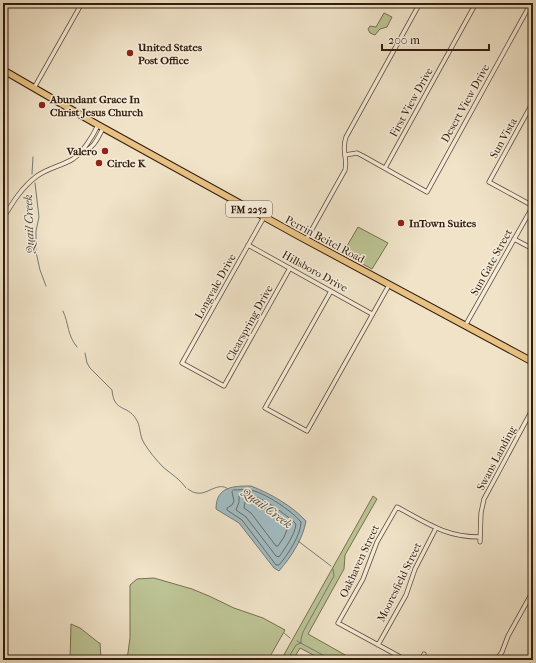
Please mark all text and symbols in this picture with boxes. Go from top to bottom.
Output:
scale bar [382,26,489,52]
text: 200 m [388,33,420,47]
place label: United States Post Office [137,41,202,67]
marker: United States Post Office [125,48,135,58]
street label: Desert View Drive [439,61,493,145]
street label: First View Drive [387,65,436,139]
place label: Abundant Grace In Christ Jesus Church [49,93,144,119]
marker: Abundant Grace In Christ Jesus Church [37,100,47,110]
street label: Sun Vista [487,115,520,161]
place label: Valero [66,145,97,158]
marker: Valero [100,146,110,156]
place label: Circle K [107,157,147,170]
marker: Circle K [94,158,104,168]
water label: Quail Creek [21,194,38,255]
road number: FM 2252 [226,201,272,217]
street label: Perrin Beitel Road [283,213,368,266]
place label: InTown Suites [409,217,476,230]
marker: InTown Suites [396,218,406,228]
street label: Sun Gate Street [468,227,515,298]
street label: Hillsboro Drive [280,248,350,295]
street label: Longvale Drive [192,251,239,321]
street label: Clearspring Drive [223,282,276,364]
street label: Swans Landing [474,424,519,493]
water label: Quail Creek [238,484,295,532]
street label: Oakhaven Street [337,523,382,600]
street label: Mooresfield Street [375,540,424,624]

